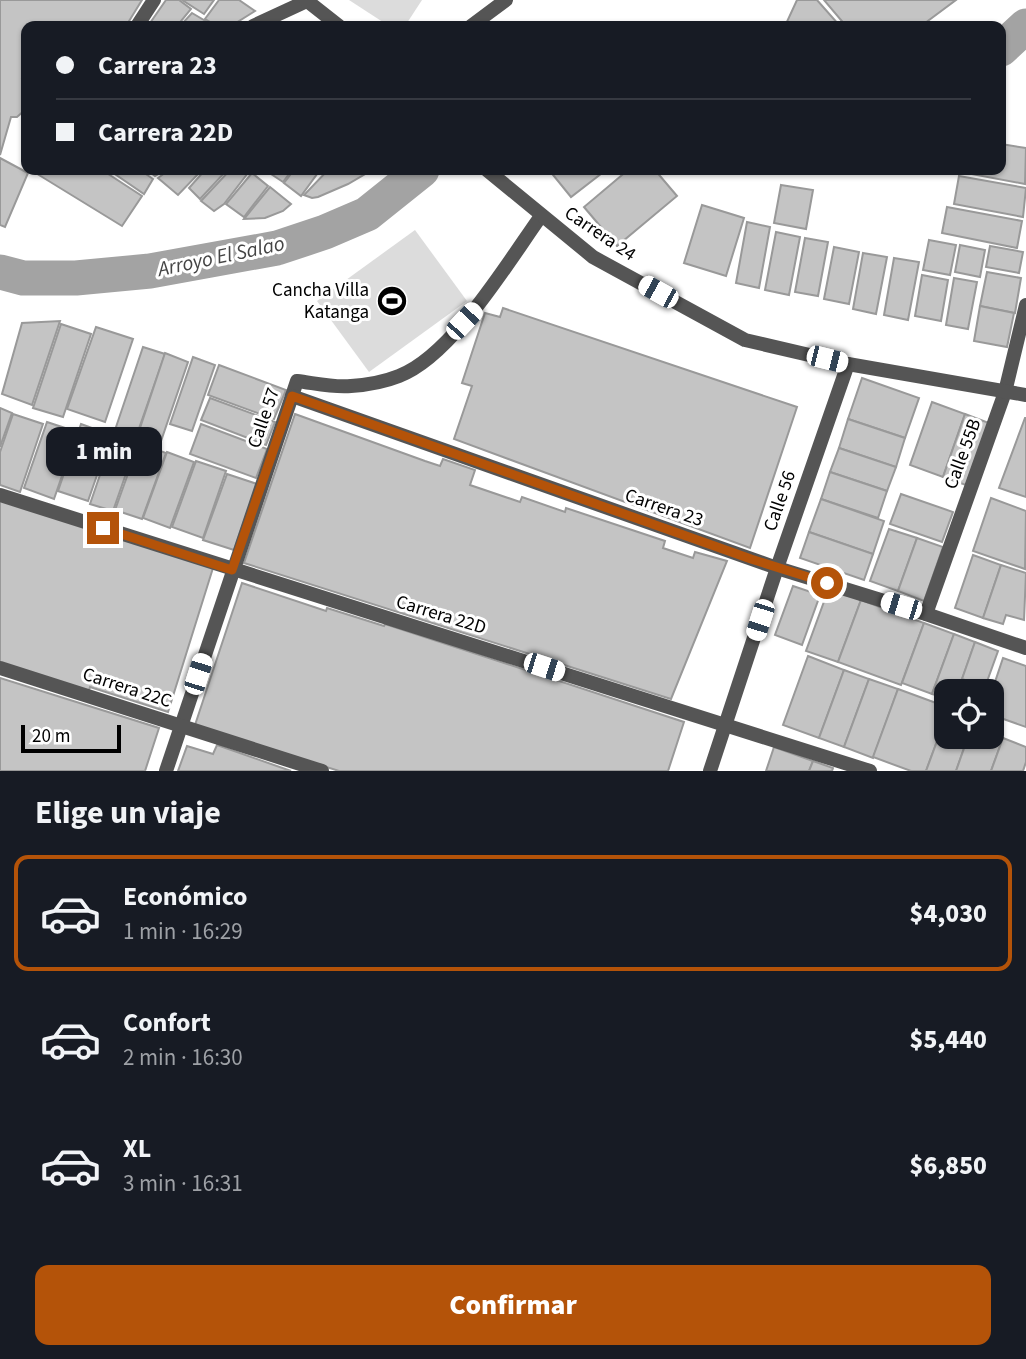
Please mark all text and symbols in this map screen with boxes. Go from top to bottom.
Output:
text: Carrera 23 [98,47,217,84]
text: Carrera 22D [98,114,233,151]
street label: Carrera 24 [559,200,641,268]
water label: Arroyo El Salao [153,228,287,284]
car [635,273,682,311]
place label: Cancha Villa Katanga [272,277,369,326]
sports icon: Cancha Villa Katanga [375,284,409,318]
car [442,298,487,344]
car [805,344,850,374]
street label: Calle 57 [241,384,287,452]
street label: Calle 55B [938,415,988,493]
callout: 1 min [45,426,161,476]
text: 1 min [76,435,132,468]
street label: Calle 56 [757,467,803,535]
street label: Carrera 23 [621,482,707,534]
route end [87,512,119,544]
route start [811,567,843,599]
street label: Carrera 22D [393,589,489,641]
car [878,590,925,622]
car [744,597,777,643]
car [182,651,215,697]
car [521,651,568,683]
street label: Carrera 22C [79,661,175,715]
map controls [934,679,1004,749]
button: locate [934,679,1004,749]
scale bar [21,722,121,754]
text: 20 m [32,723,70,750]
text: Elige un viaje [35,790,221,836]
text: Económico [123,878,248,915]
icon: car [39,882,102,945]
text: $4,030 [910,895,987,932]
text: 1 min · 16:29 [123,915,243,948]
text: Confort [123,1004,211,1041]
icon: car [39,1008,102,1071]
text: $5,440 [910,1021,987,1058]
text: 2 min · 16:30 [123,1041,243,1074]
text: XL [123,1130,151,1167]
icon: car [39,1134,102,1197]
text: $6,850 [910,1147,987,1184]
text: 3 min · 16:31 [123,1167,243,1200]
button: Confirmar [35,1265,991,1345]

